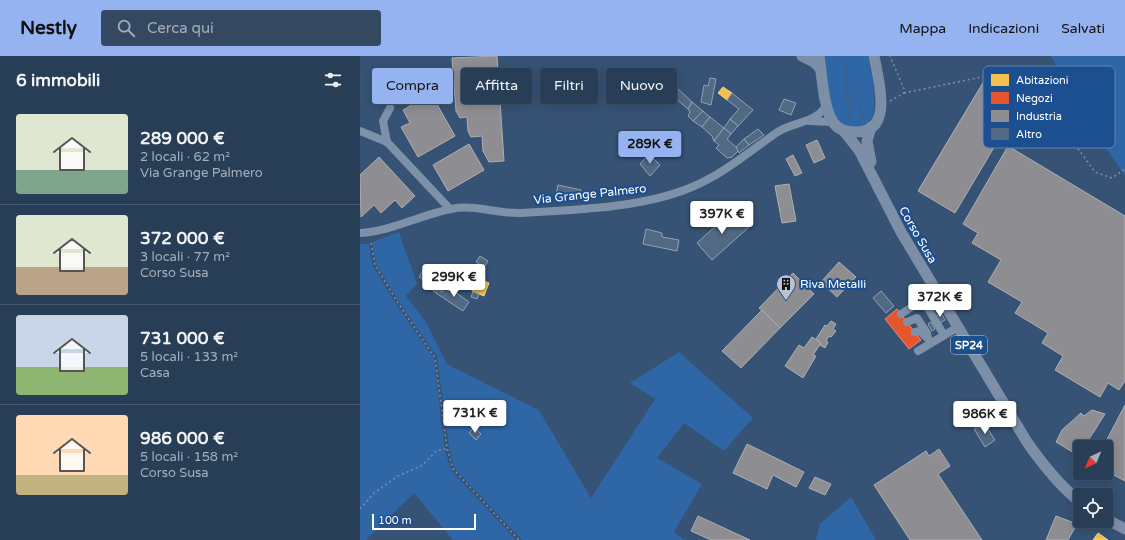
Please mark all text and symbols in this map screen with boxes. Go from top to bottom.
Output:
search box [101,10,381,46]
text: Nestly [20,17,77,39]
icon: search [115,17,137,39]
text: Cerca qui [147,19,214,37]
text: Mappa [899,20,946,37]
text: Indicazioni [968,20,1039,37]
text: Salvati [1061,20,1105,37]
legend [983,66,1115,148]
chip: Compra [372,68,453,104]
chip: Affitta [461,68,532,104]
chip: Filtri [540,68,598,104]
chip: Nuovo [606,68,677,104]
icon: filters [322,69,344,91]
text: 6 immobili [16,70,100,91]
text: Abitazioni [1016,74,1069,87]
text: Negozi [1016,92,1053,105]
text: Industria [1016,110,1062,123]
text: 289 000 € [140,128,225,149]
text: Altro [1016,128,1042,141]
icon: home [48,130,96,178]
pin: 289K € [617,131,683,165]
text: 289K € [627,136,673,152]
text: 2 locali · 62 m² [140,149,230,165]
text: Via Grange Palmero [140,165,263,181]
street label: Via Grange Palmero [533,181,647,207]
pin: 397K € [689,201,755,235]
street label: Corso Susa [896,204,940,266]
text: 397K € [699,206,745,222]
text: 372 000 € [140,228,225,249]
icon: home [48,231,96,279]
text: 3 locali · 77 m² [140,249,230,265]
pin: 299K € [421,264,487,298]
text: Corso Susa [140,265,209,281]
text: 299K € [431,269,477,285]
building icon: Riva Metalli [775,273,797,301]
place label: Riva Metalli [800,277,866,291]
pin: 372K € [907,284,973,318]
text: 372K € [917,289,963,305]
text: 731 000 € [140,328,225,349]
icon: home [48,331,96,379]
road number: SP24 [951,336,987,354]
text: 5 locali · 133 m² [140,349,238,365]
text: Casa [140,365,170,381]
pin: 731K € [442,400,508,434]
pin: 986K € [952,401,1018,435]
text: 731K € [452,405,498,421]
text: 986K € [962,406,1008,422]
text: 986 000 € [140,428,225,449]
icon: home [48,431,96,479]
north arrow [1073,440,1113,480]
map controls [1073,440,1113,528]
text: 5 locali · 158 m² [140,449,238,465]
text: Corso Susa [140,465,209,481]
button: locate [1073,488,1113,528]
scale bar [372,512,476,531]
text: 100 m [378,514,412,527]

